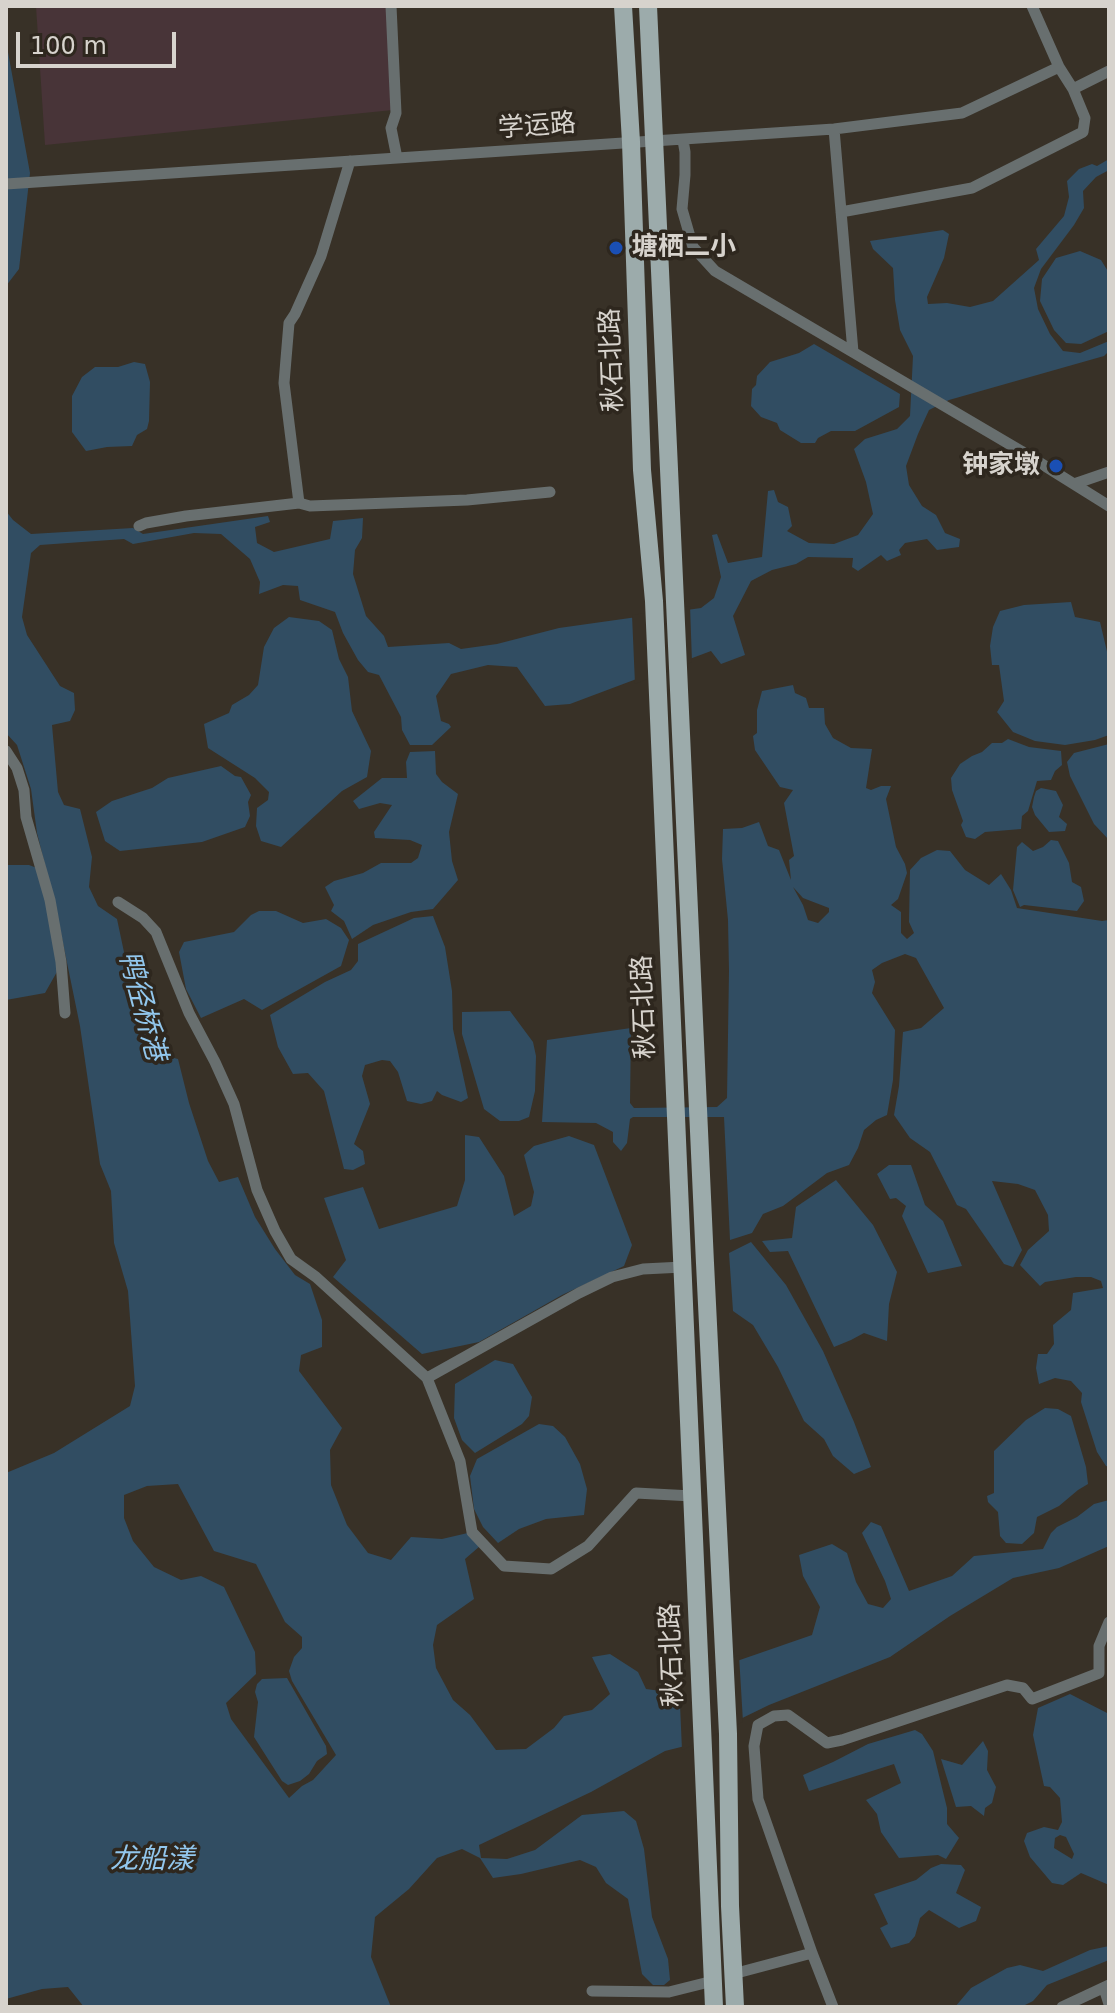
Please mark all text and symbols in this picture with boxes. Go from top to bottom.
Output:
scale bar [20,16,180,66]
text: 100 m [30,32,107,60]
street label: 学运路 [497,109,577,145]
place label: 塘栖二小 [632,232,736,264]
marker: 塘栖二小 [607,239,625,257]
street label: 秋石北路 [596,307,630,413]
place label: 钟家墩 [962,450,1040,482]
marker: 钟家墩 [1047,457,1065,475]
water label: 鸭径桥港 [110,948,172,1064]
street label: 秋石北路 [628,954,662,1060]
street label: 秋石北路 [656,1602,690,1708]
water label: 龙船漾 [110,1844,194,1878]

